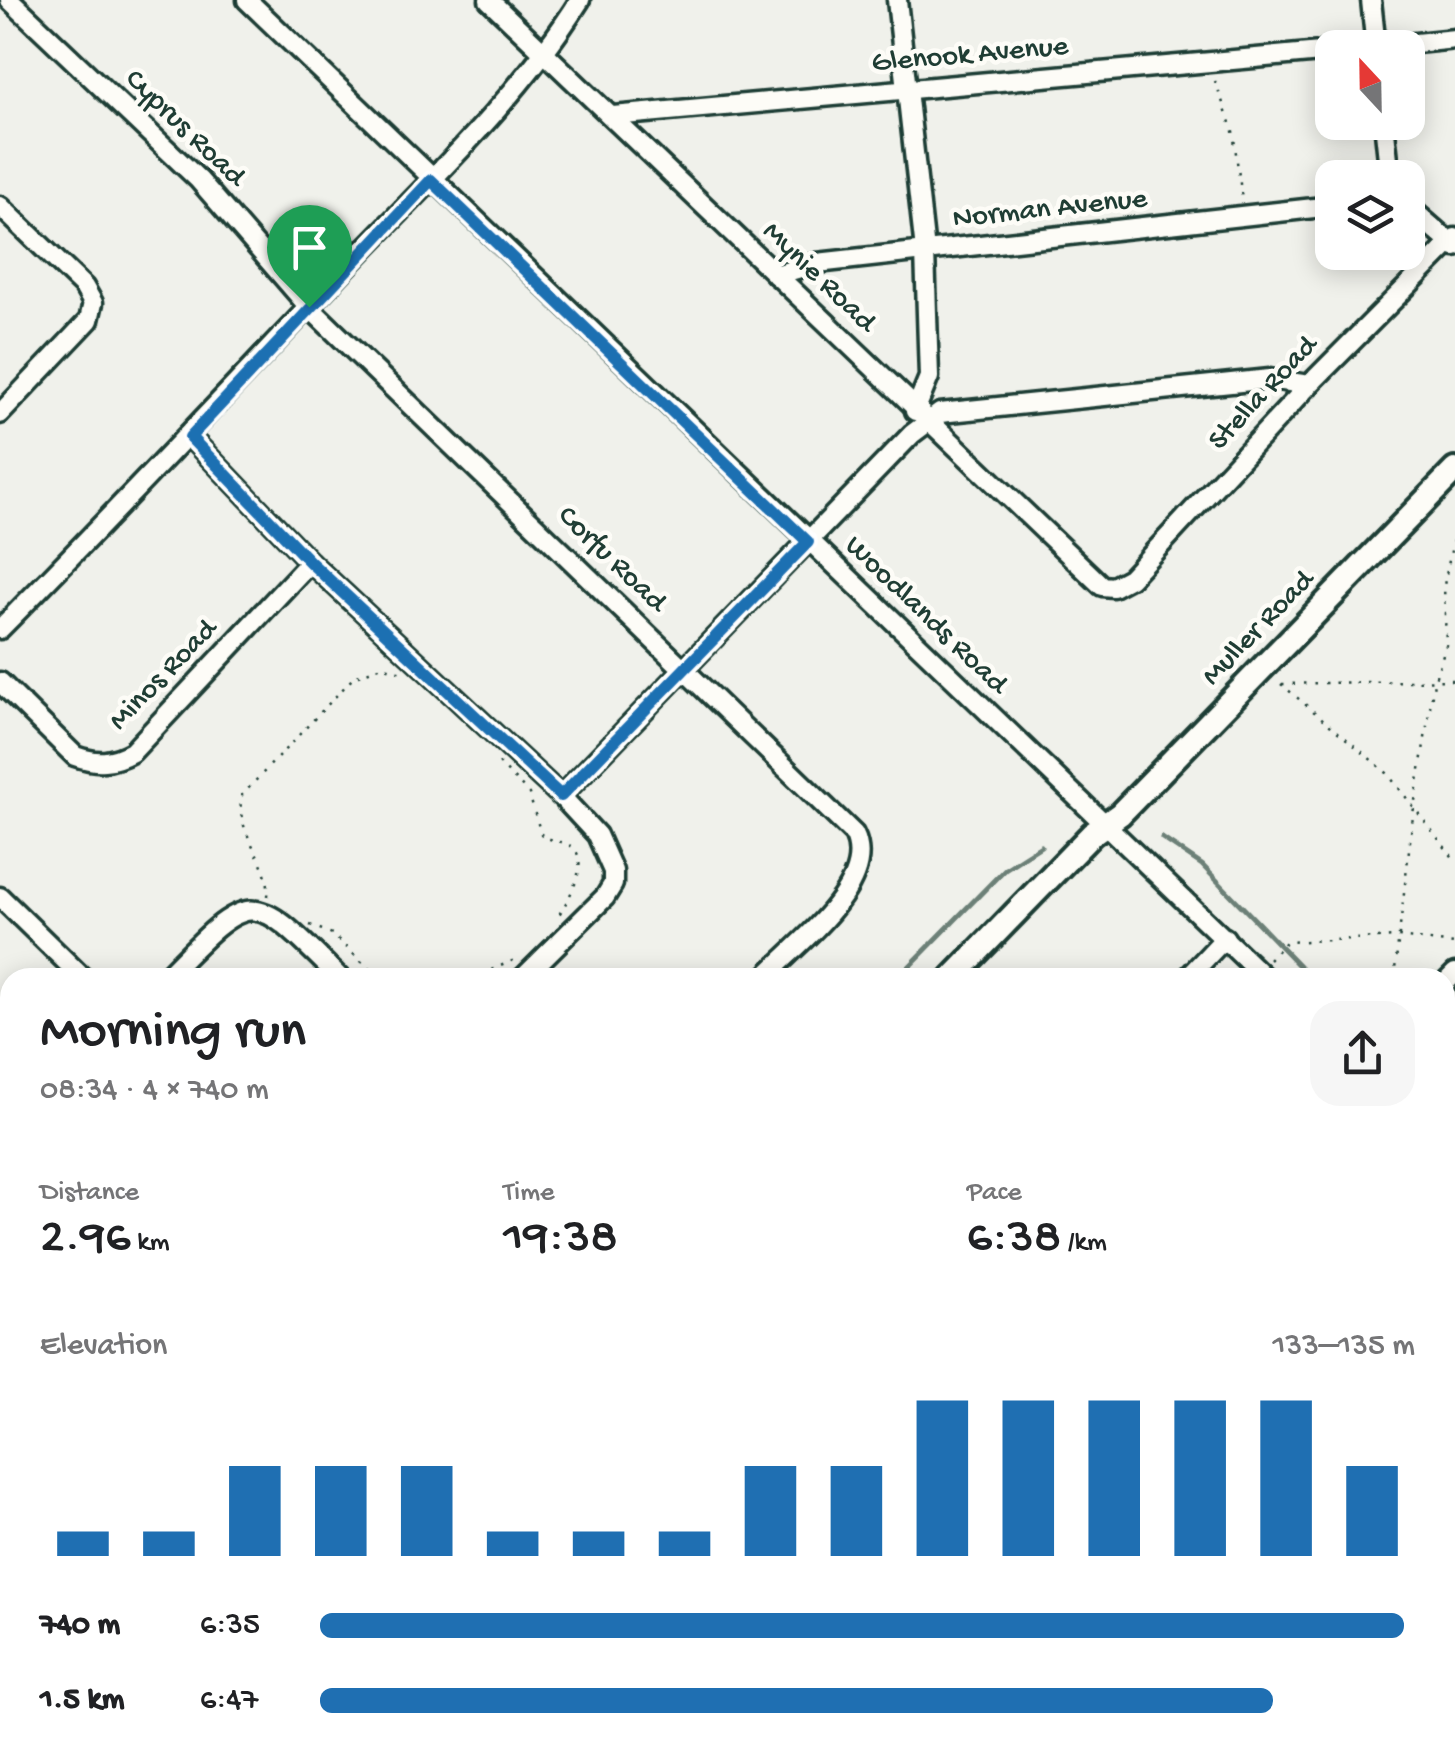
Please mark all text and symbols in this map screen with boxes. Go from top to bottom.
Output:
street label: Glenook Avenue [870,30,1070,82]
north arrow [1315,30,1425,140]
map controls [1315,30,1425,270]
street label: Cyprus Road [116,63,253,197]
button: layers [1315,160,1425,270]
street label: Norman Avenue [951,182,1149,238]
pin [267,205,352,308]
street label: Mynie Road [754,215,884,342]
icon: arrive [282,220,337,275]
street label: Stella Road [1202,328,1328,459]
street label: Corfu Road [549,499,675,622]
street label: Woodlands Road [836,529,1015,704]
street label: Muller Road [1195,562,1324,694]
street label: Minos Road [102,611,227,739]
button: share [1310,1001,1415,1106]
text: Morning run [40,1002,306,1066]
text: 08:34 · 4 × 740 m [40,1072,269,1110]
text: Distance [40,1177,139,1210]
text: Time [503,1177,555,1210]
text: Pace [967,1177,1022,1210]
text: 2.96 [40,1210,131,1269]
text: 19:38 [503,1210,618,1269]
text: 6:38 [967,1210,1061,1269]
text: km [131,1227,170,1260]
text: /km [1061,1227,1107,1260]
text: Elevation [40,1328,167,1366]
text: 133–135 m [1273,1328,1415,1366]
text: 740 m [40,1607,120,1645]
text: 6:35 [200,1607,260,1645]
text: 1.5 km [40,1682,124,1720]
text: 6:47 [200,1682,258,1720]

